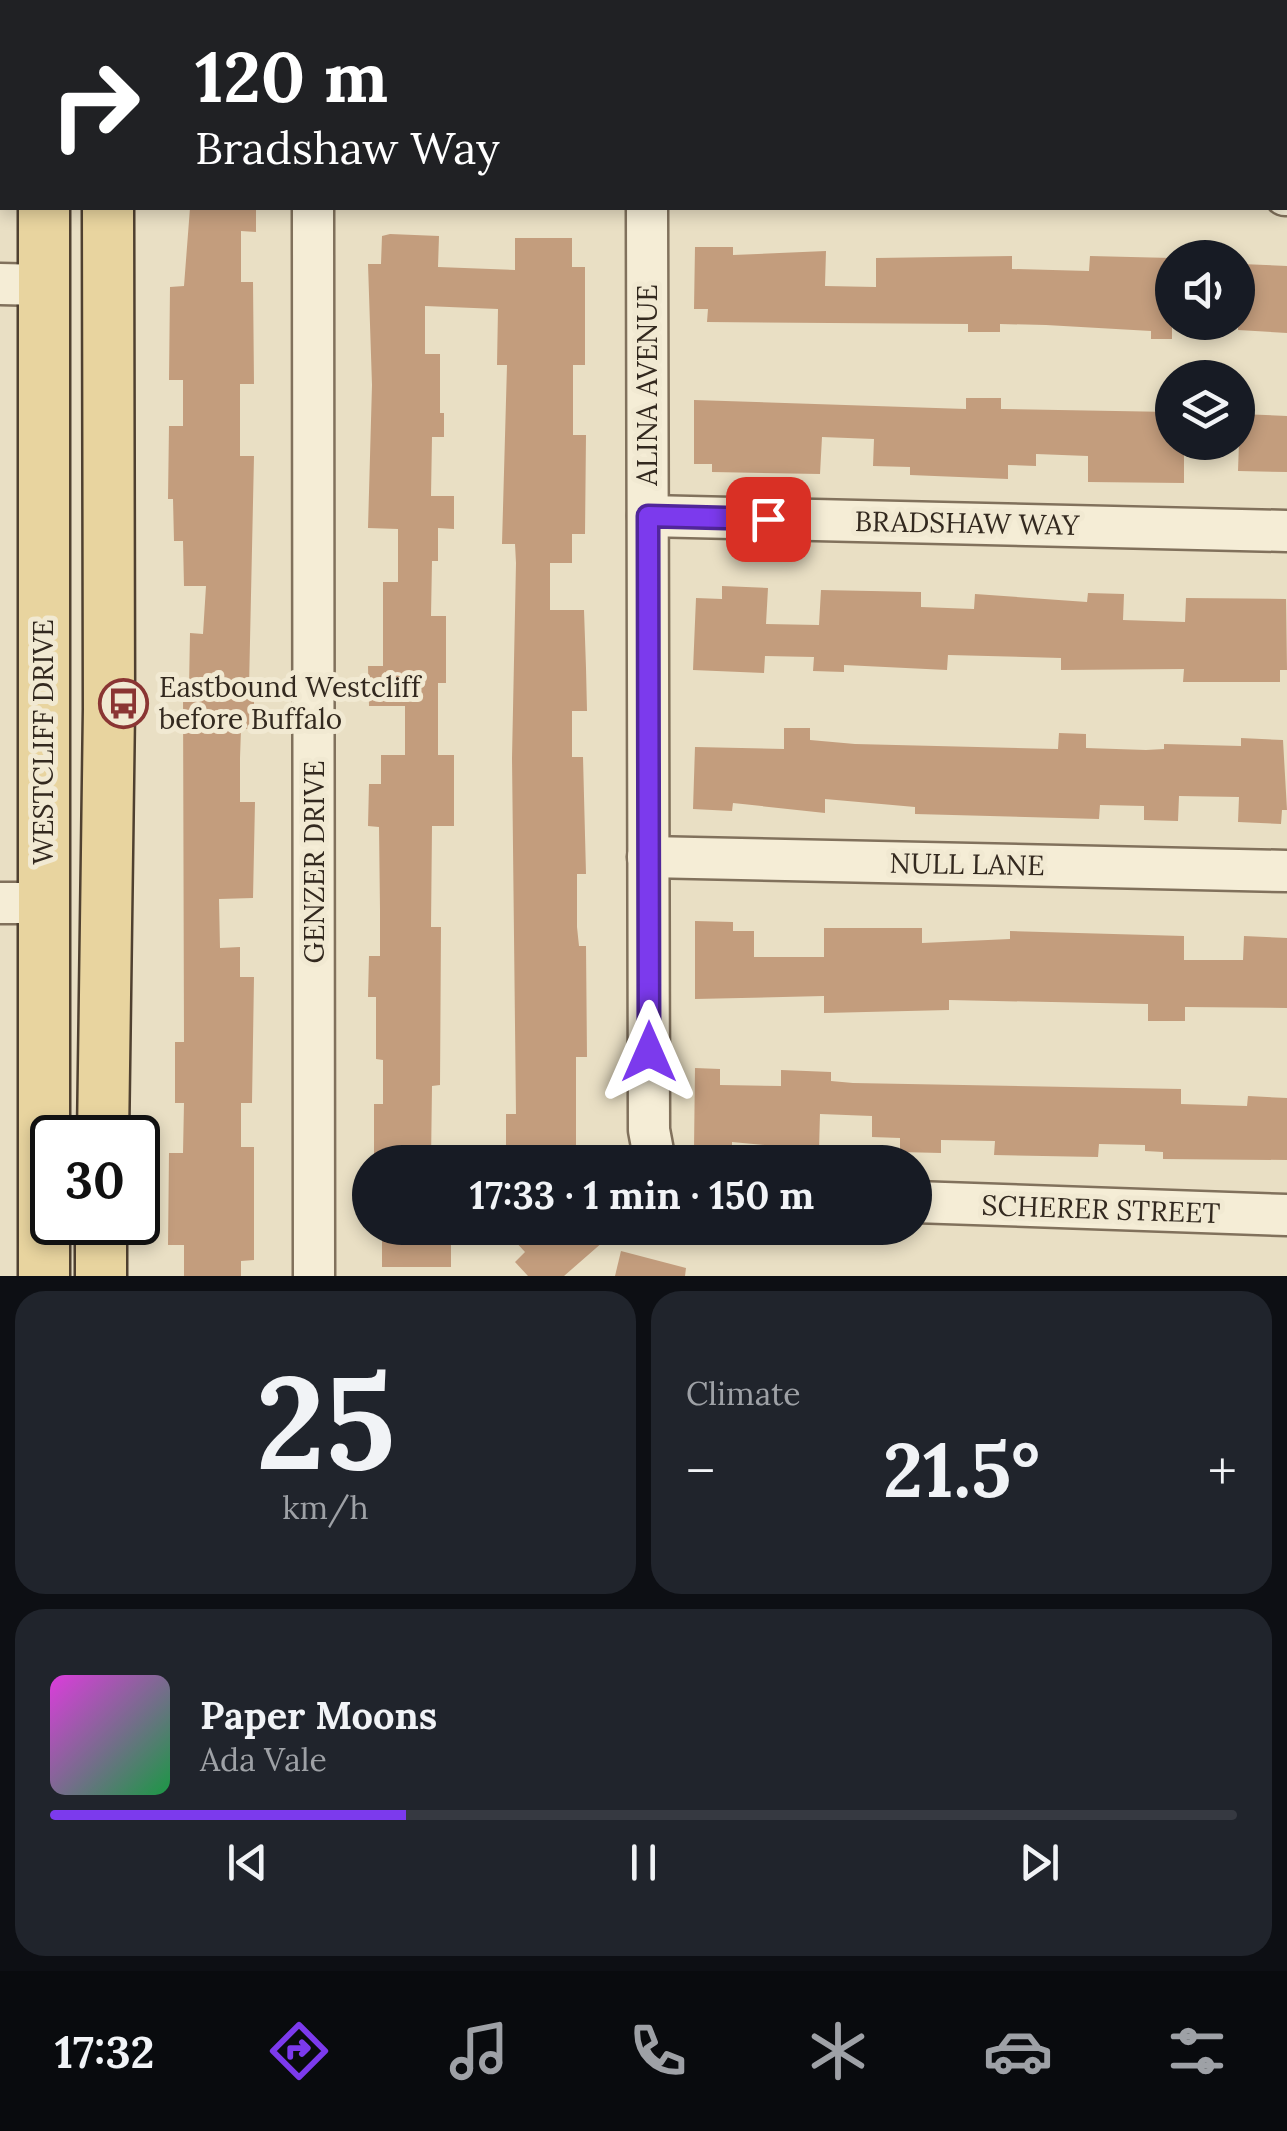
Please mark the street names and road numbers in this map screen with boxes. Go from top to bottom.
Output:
street label: ALINA AVENUE [629,284,665,487]
street label: BRADSHAW WAY [854,503,1081,543]
street label: WESTCLIFF DRIVE [25,619,61,865]
street label: GENZER DRIVE [296,761,332,963]
street label: NULL LANE [889,845,1045,883]
street label: SCHERER STREET [981,1187,1221,1231]

